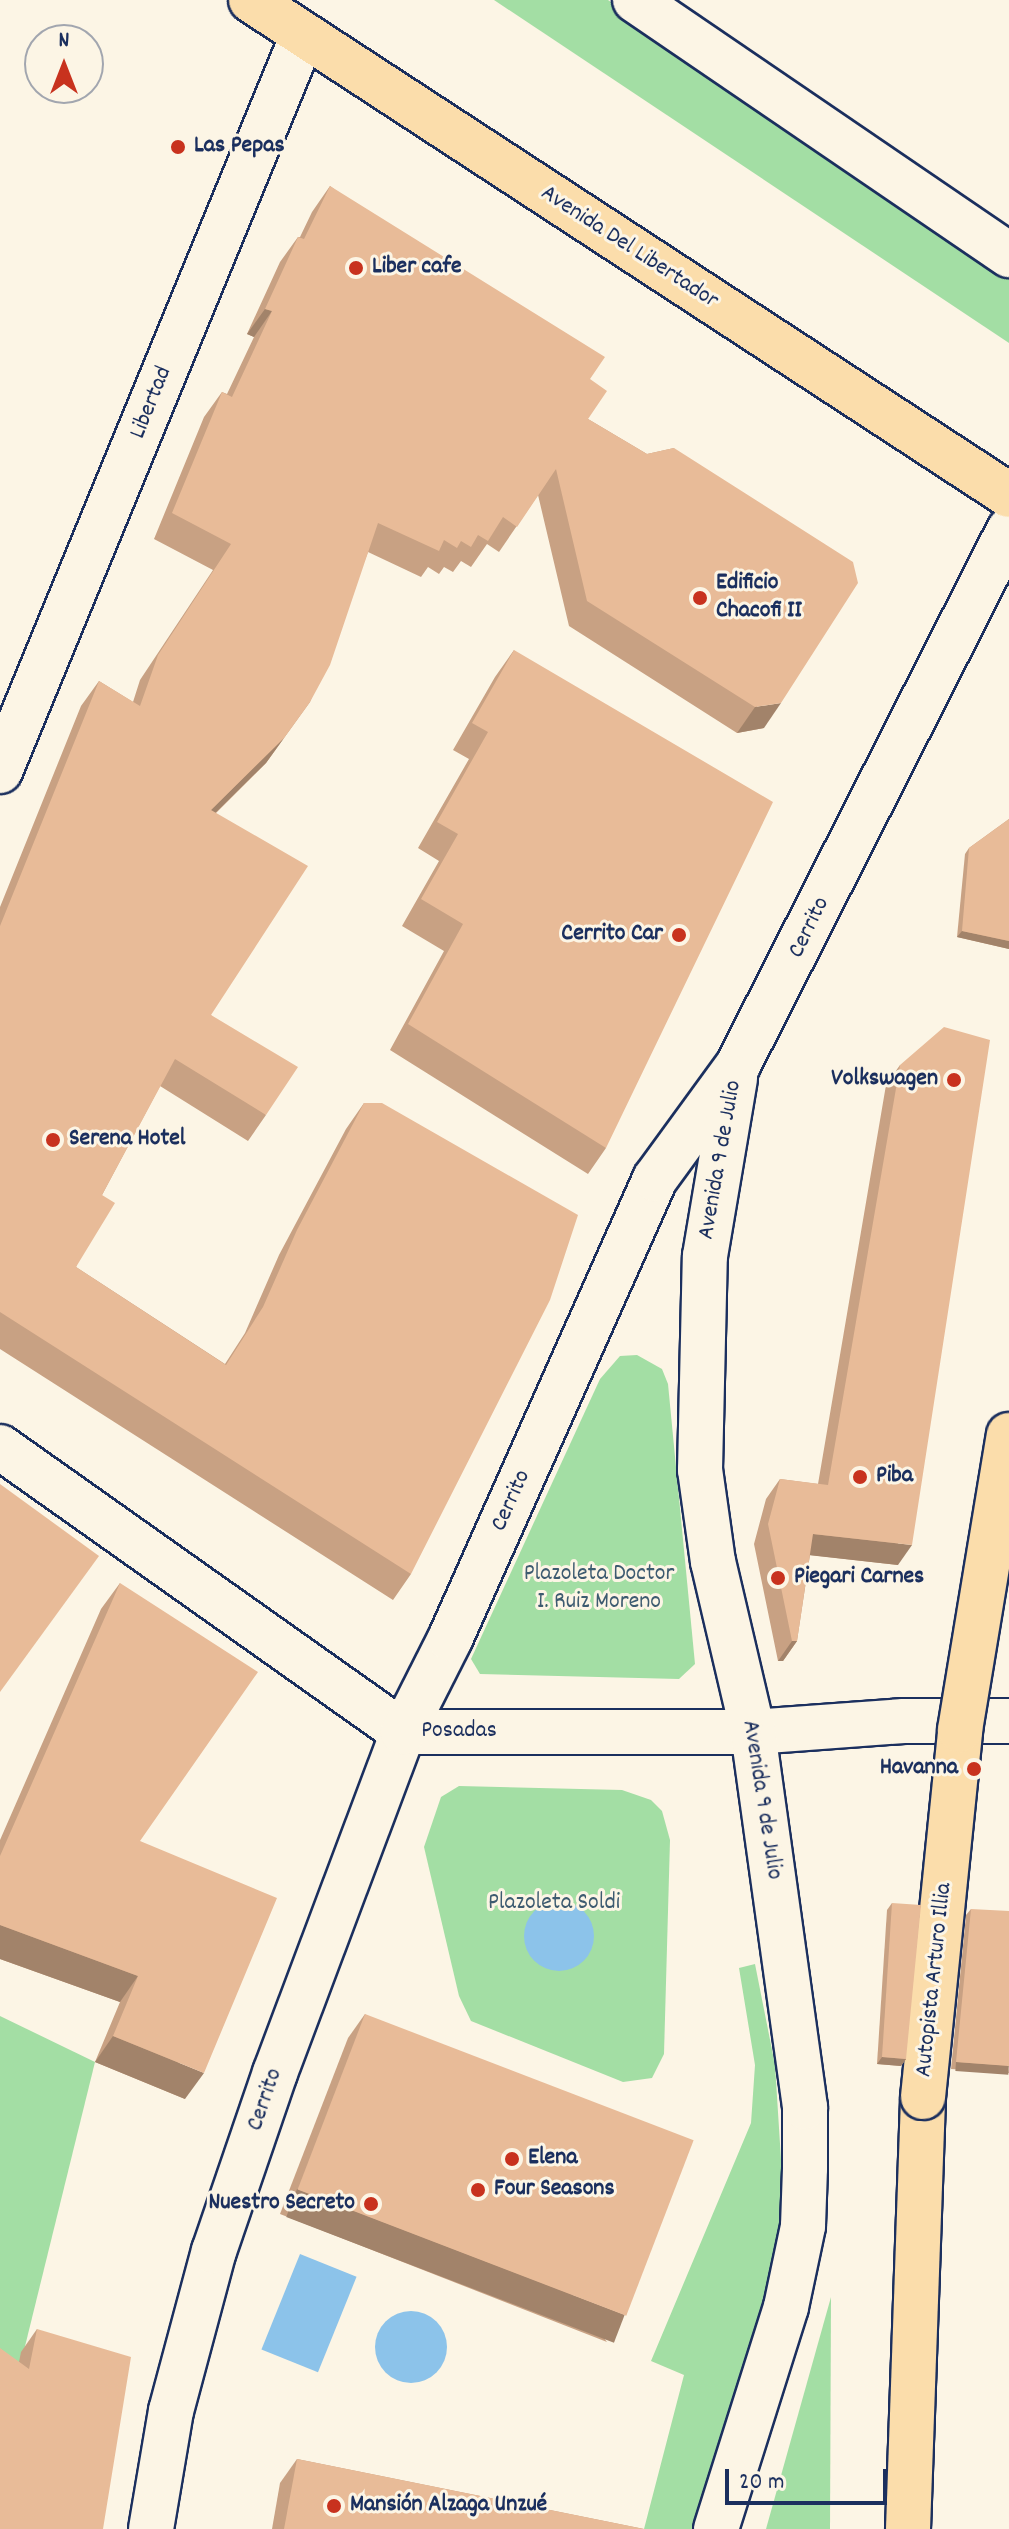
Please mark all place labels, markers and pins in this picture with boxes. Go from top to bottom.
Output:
place label: Las Pepas [194,133,285,161]
marker: Las Pepas [169,138,187,156]
place label: Liber cafe [372,254,461,282]
marker: Liber cafe [347,259,365,277]
place label: Edificio Chacofi II [716,570,802,626]
marker: Edificio Chacofi II [691,589,709,607]
place label: Cerrito Car [561,921,663,949]
marker: Cerrito Car [670,926,688,944]
place label: Volkswagen [831,1066,938,1094]
marker: Volkswagen [945,1071,963,1089]
place label: Serena Hotel [69,1126,186,1154]
marker: Serena Hotel [44,1131,62,1149]
place label: Piba [876,1463,913,1491]
marker: Piba [851,1468,869,1486]
place label: Piegari Carnes [794,1564,924,1592]
marker: Piegari Carnes [769,1569,787,1587]
place label: Havanna [880,1755,958,1783]
marker: Havanna [965,1760,983,1778]
place label: Elena [528,2145,578,2173]
marker: Elena [503,2150,521,2168]
place label: Four Seasons [494,2176,615,2204]
marker: Four Seasons [469,2181,487,2199]
place label: Nuestro Secreto [208,2190,355,2218]
marker: Nuestro Secreto [362,2195,380,2213]
place label: Mansión Alzaga Unzué [350,2492,547,2520]
marker: Mansión Alzaga Unzué [325,2497,343,2515]

